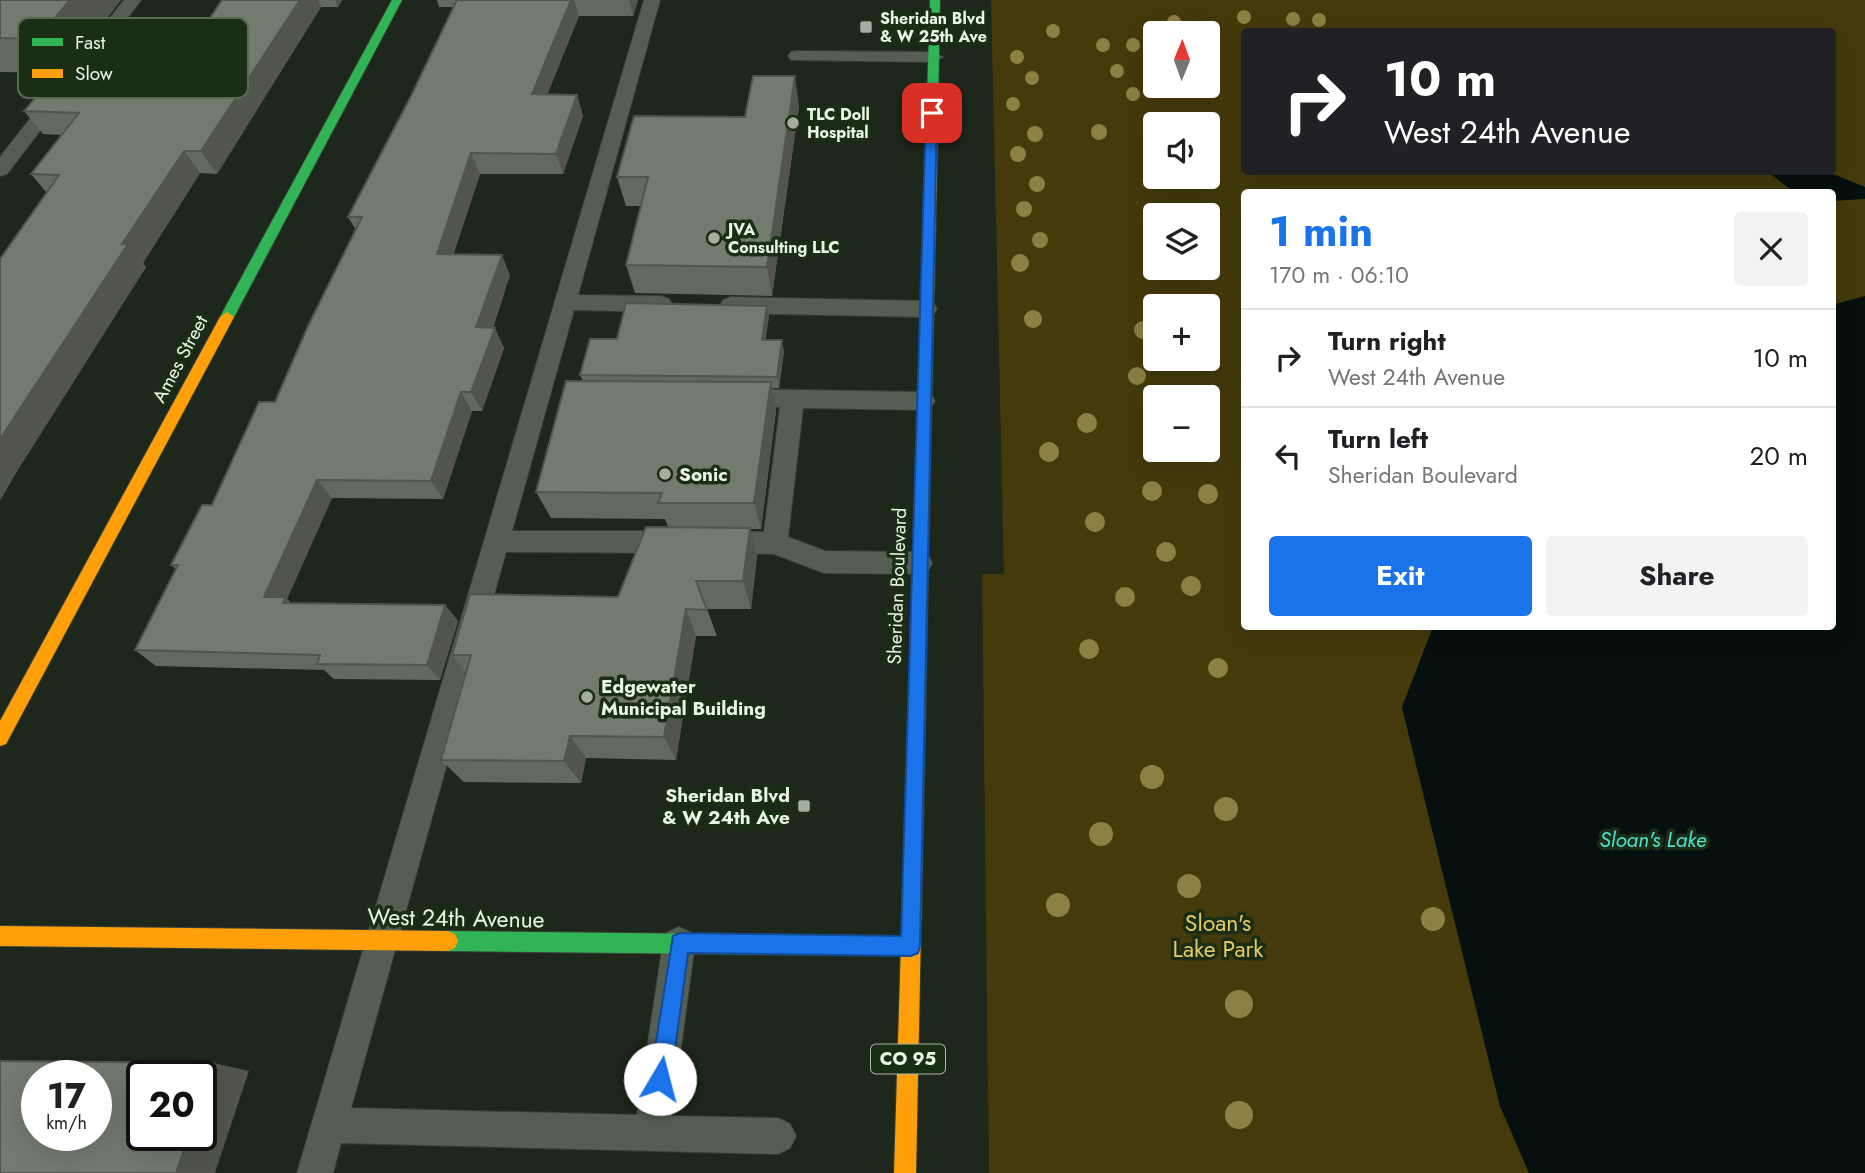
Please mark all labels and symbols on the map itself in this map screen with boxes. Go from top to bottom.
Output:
place label: Sheridan Blvd & W 25th Ave [880,7,987,48]
legend [18,18,248,98]
marker: Sheridan Blvd & W 25th Ave [858,19,874,35]
north arrow [1143,21,1220,98]
text: Fast [75,29,106,56]
text: Slow [75,60,113,87]
pin [902,83,962,143]
place label: TLC Doll Hospital [807,103,870,144]
marker: TLC Doll Hospital [785,115,801,131]
place label: JVA Consulting LLC [725,218,840,259]
marker: JVA Consulting LLC [706,230,722,246]
street label: Ames Street [146,310,215,408]
place label: Sonic [679,461,728,488]
marker: Sonic [657,466,673,482]
street label: Sheridan Boulevard [881,507,913,665]
place label: Edgewater Municipal Building [601,673,766,722]
marker: Edgewater Municipal Building [579,689,595,705]
place label: Sheridan Blvd & W 24th Ave [662,782,790,831]
marker: Sheridan Blvd & W 24th Ave [796,798,812,814]
water label: Sloan's Lake [1600,825,1707,855]
street label: West 24th Avenue [367,899,545,937]
park label: Sloan's Lake Park [1173,906,1264,966]
position arrow [623,1042,697,1116]
road number: CO 95 [871,1044,945,1074]
speed limit sign: 20 [126,1060,217,1151]

